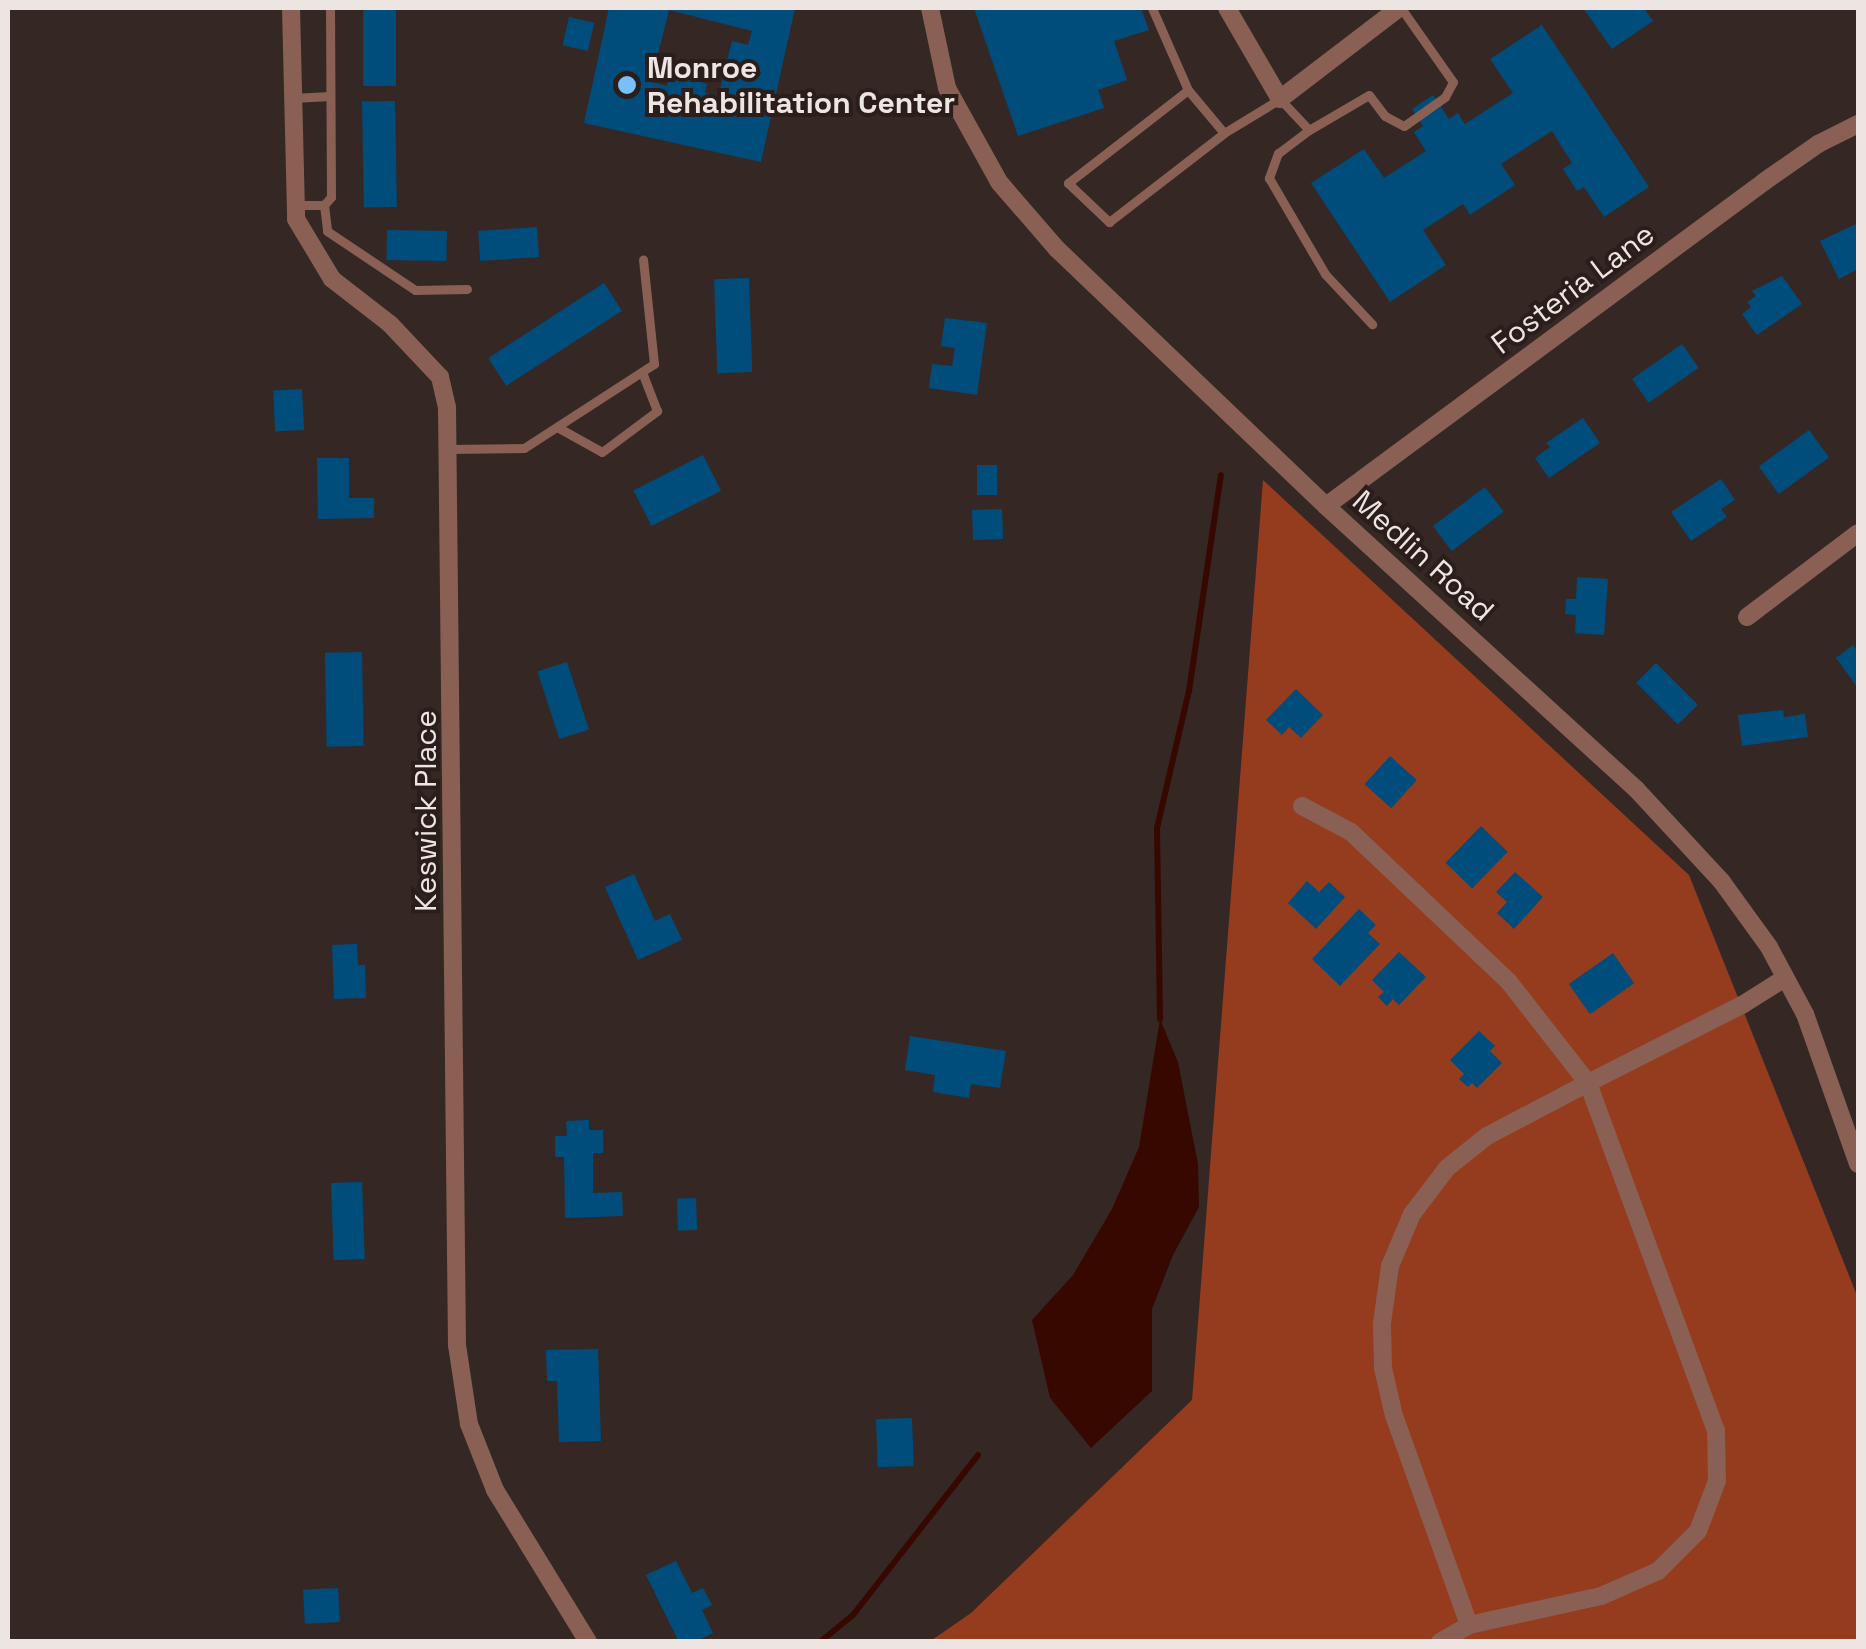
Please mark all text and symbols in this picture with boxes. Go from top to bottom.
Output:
place label: Monroe Rehabilitation Center [647,50,955,120]
marker: Monroe Rehabilitation Center [616,74,638,96]
street label: Fosteria Lane [1485,216,1661,362]
street label: Medlin Road [1345,483,1501,629]
street label: Keswick Place [408,710,444,912]

